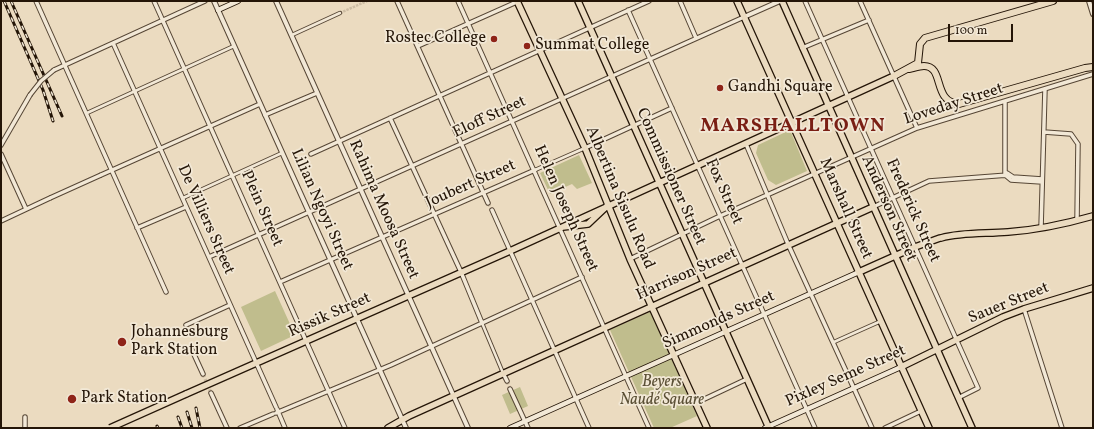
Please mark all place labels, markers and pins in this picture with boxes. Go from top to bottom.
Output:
place label: Rostec College [385,29,486,49]
marker: Rostec College [489,34,499,44]
place label: Summat College [535,36,649,56]
marker: Summat College [522,41,532,51]
place label: Gandhi Square [728,78,833,98]
marker: Gandhi Square [715,83,725,93]
place label: Johannesburg Park Station [131,323,228,361]
marker: Johannesburg Park Station [116,336,128,348]
place label: Park Station [81,389,168,409]
marker: Park Station [66,393,78,405]

